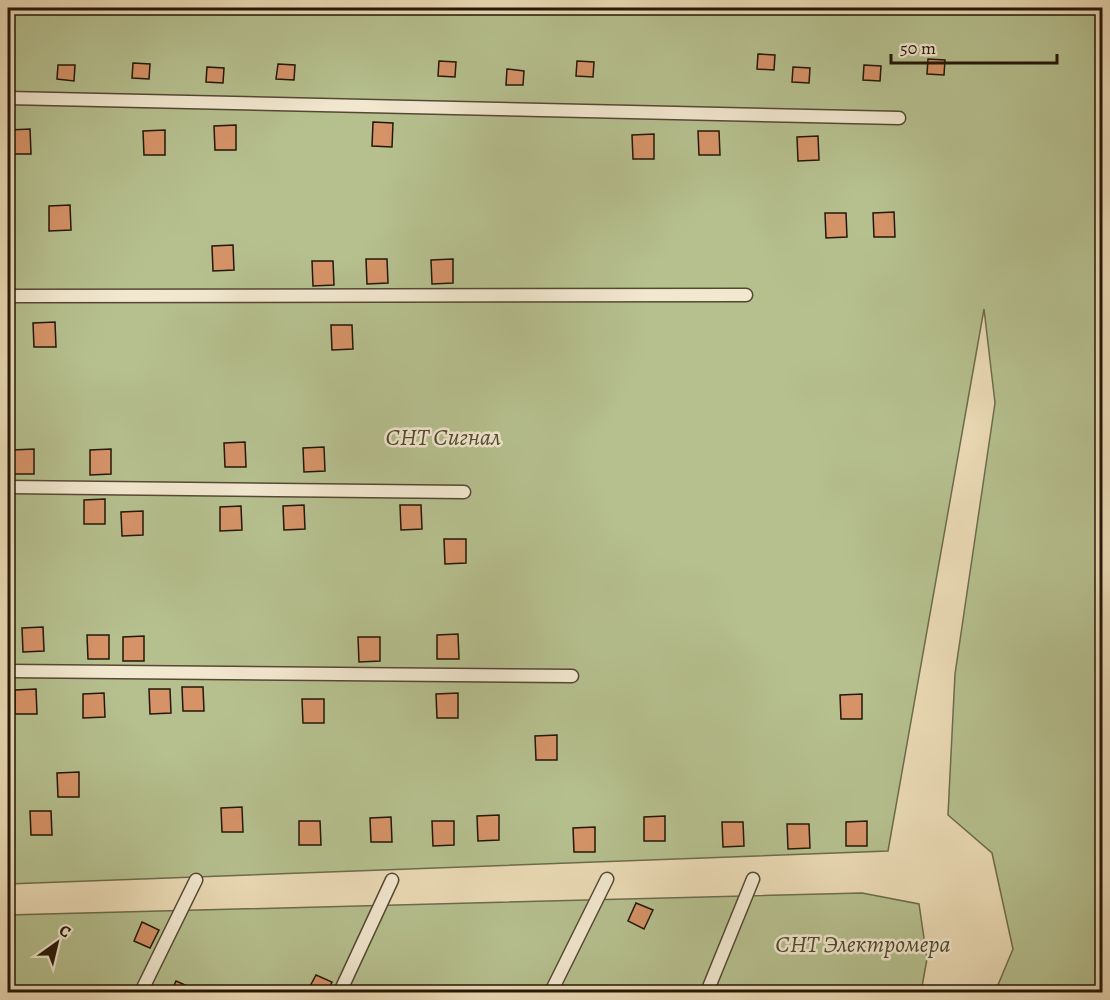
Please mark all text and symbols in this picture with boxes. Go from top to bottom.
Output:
scale bar [891,27,1058,65]
text: 50 m [900,36,936,60]
park label: СНТ Сигнал [385,421,501,453]
north arrow [27,913,87,973]
text: С [55,920,75,943]
park label: СНТ Электромера [775,928,951,960]

